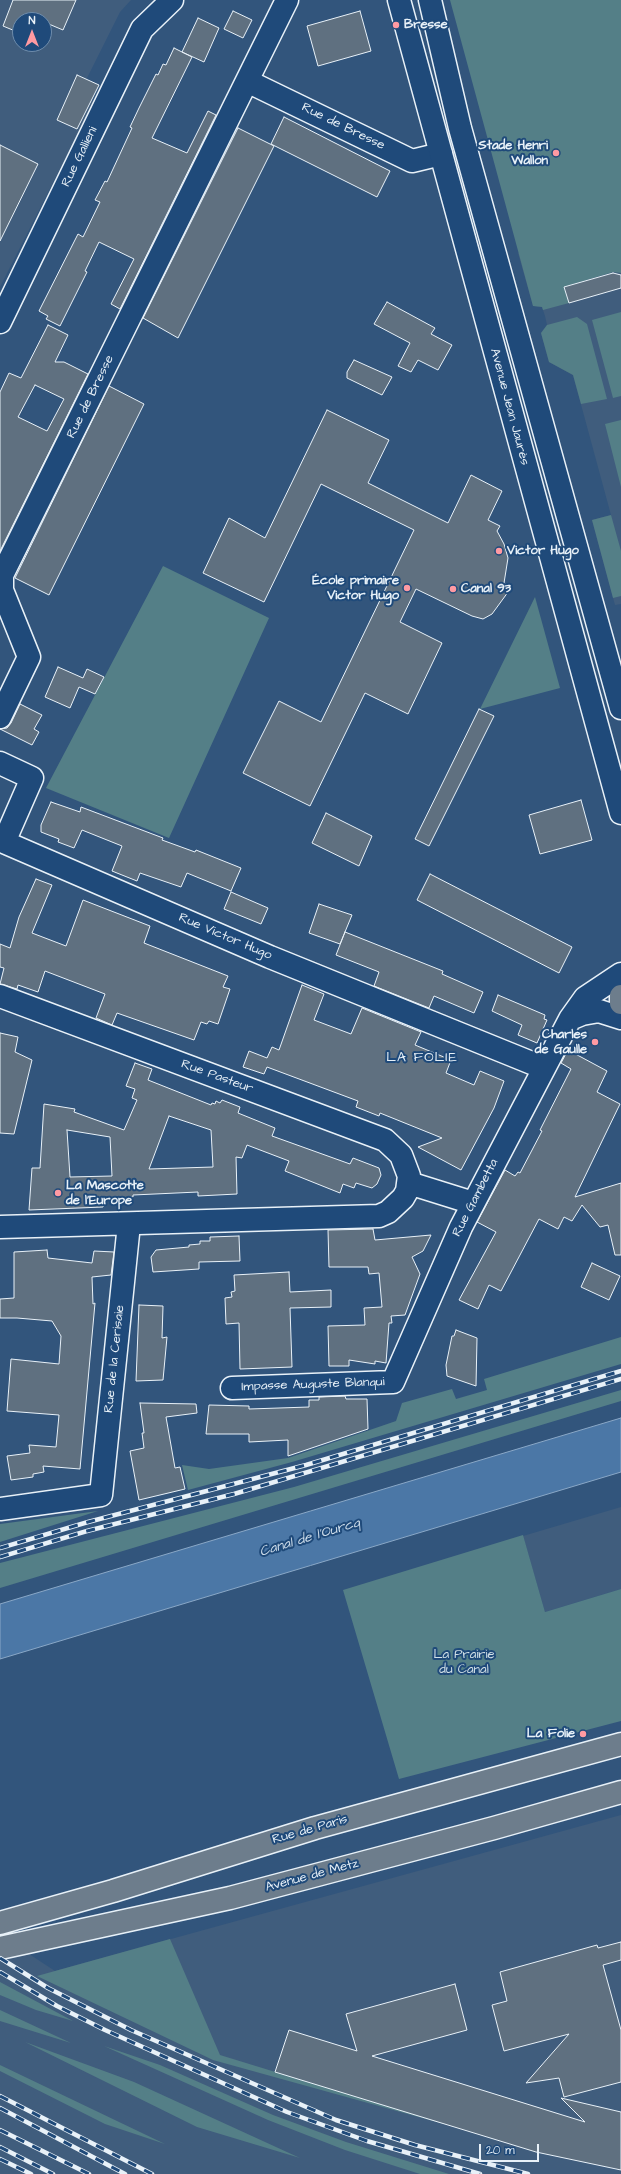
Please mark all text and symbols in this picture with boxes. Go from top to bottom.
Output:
north arrow [12,12,52,52]
text: N [29,13,35,28]
place label: Bresse [404,17,448,33]
marker: Bresse [391,20,401,30]
street label: Rue de Bresse [299,100,387,154]
street label: Rue Gallieni [59,124,101,190]
place label: Stade Henri Wallon [478,138,548,169]
marker: Stade Henri Wallon [551,148,561,158]
street label: Avenue Jean Jaurès [486,347,532,467]
street label: Rue de Bresse [64,353,118,441]
place label: Victor Hugo [507,543,579,559]
marker: Victor Hugo [494,546,504,556]
place label: École primaire Victor Hugo [312,573,399,604]
place label: Canal 93 [461,581,511,597]
marker: École primaire Victor Hugo [402,583,412,593]
marker: Canal 93 [448,584,458,594]
street label: Rue Victor Hugo [176,910,274,964]
place label: Charles de Gaulle [535,1027,587,1058]
marker: Charles de Gaulle [590,1037,600,1047]
district label: LA FOLIE [386,1050,458,1066]
street label: Rue Pasteur [179,1057,255,1097]
street label: Rue Gambetta [450,1156,502,1240]
place label: La Mascotte de l'Europe [66,1178,144,1209]
marker: La Mascotte de l'Europe [53,1188,63,1198]
street label: Rue de la Cerisaie [102,1304,128,1414]
street label: Impasse Auguste Blanqui [241,1375,385,1395]
water label: Canal de l'Ourcq [258,1515,362,1561]
park label: La Prairie du Canal [433,1647,495,1678]
place label: La Folie [527,1726,575,1742]
marker: La Folie [578,1729,588,1739]
street label: Rue de Paris [271,1812,349,1848]
street label: Avenue de Metz [264,1856,360,1896]
scale bar [481,2136,541,2162]
text: 20 m [486,2142,515,2159]

